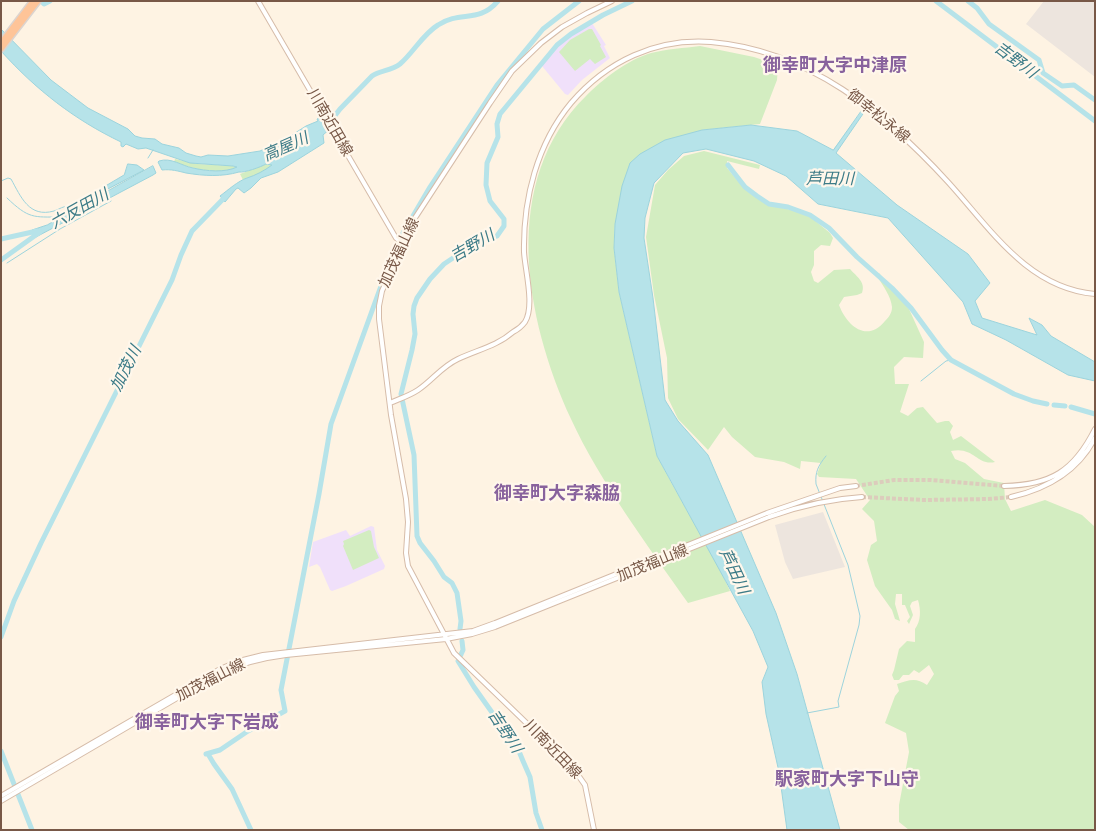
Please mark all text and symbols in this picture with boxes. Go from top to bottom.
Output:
water label: 吉野川 [990,39,1040,83]
district label: 御幸町大字中津原 [763,56,907,78]
street label: 川南近田線 [302,86,356,160]
street label: 御幸松永線 [843,86,913,148]
water label: 高屋川 [260,129,312,167]
water label: 芦田川 [806,170,854,190]
water label: 六反田川 [47,186,113,234]
street label: 加茂福山線 [376,215,424,291]
water label: 吉野川 [447,227,499,267]
water label: 加茂川 [108,343,146,395]
district label: 御幸町大字森脇 [494,484,620,506]
street label: 加茂福山線 [615,542,691,586]
water label: 芦田川 [714,546,752,598]
street label: 加茂福山線 [174,656,248,706]
water label: 吉野川 [483,707,525,757]
district label: 御幸町大字下岩成 [135,713,279,735]
street label: 川南近田線 [519,717,585,783]
district label: 駅家町大字下山守 [775,770,919,792]

